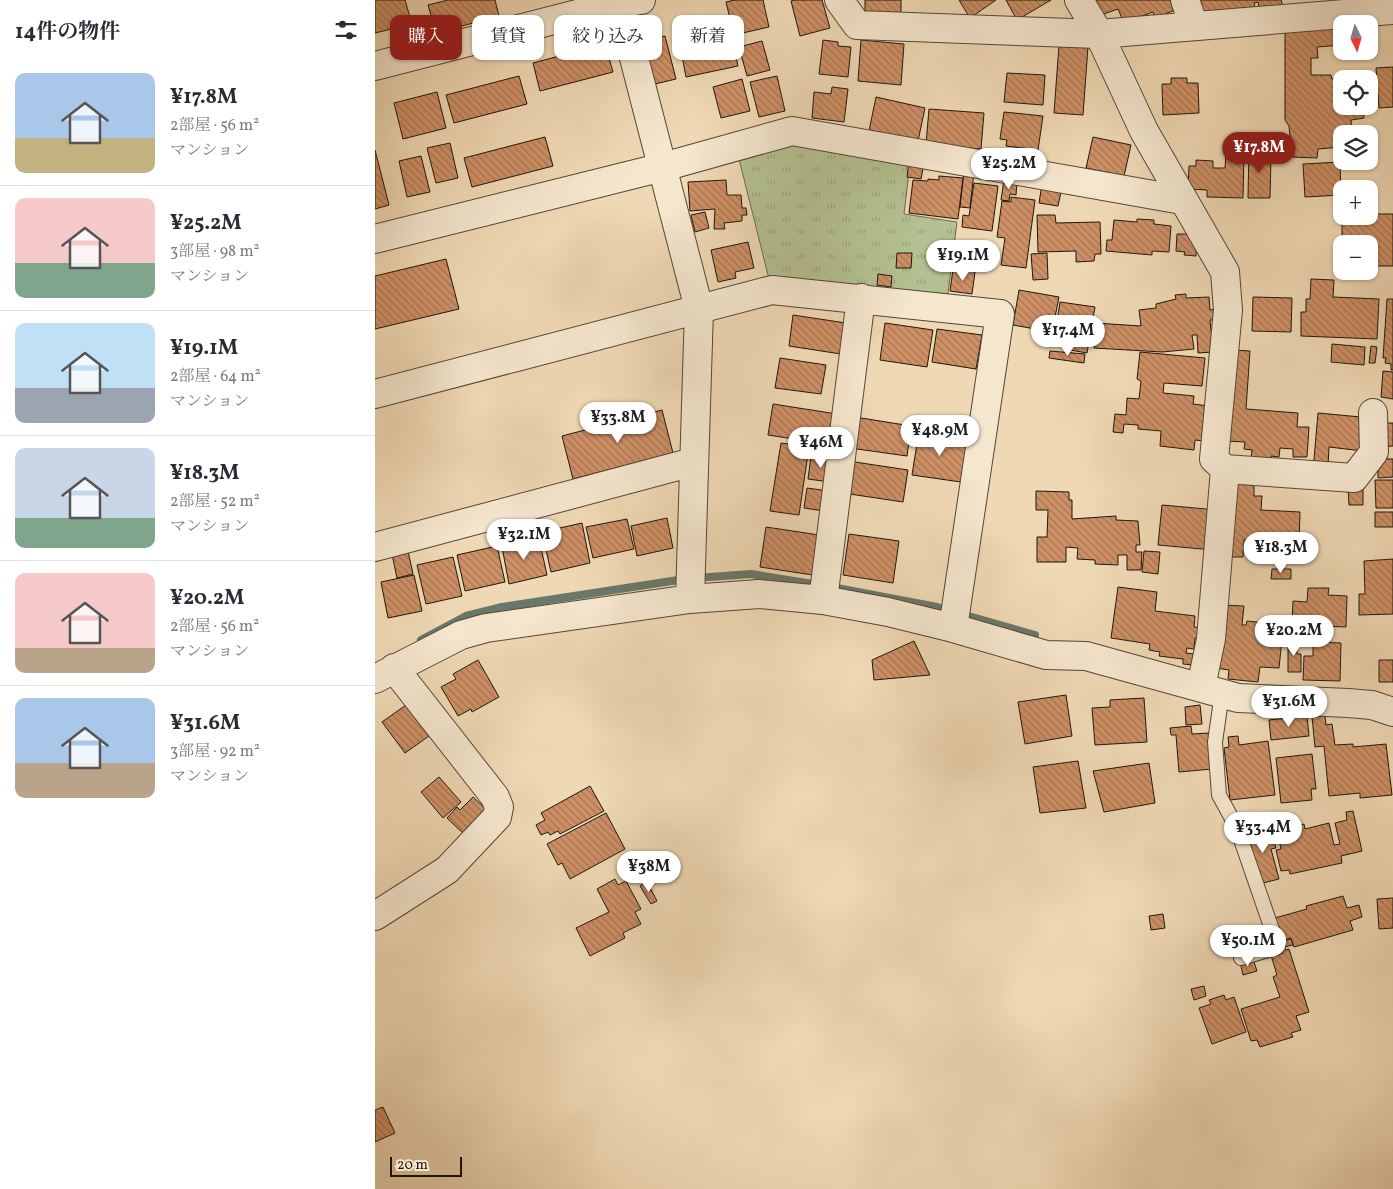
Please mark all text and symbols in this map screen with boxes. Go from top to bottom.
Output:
chip: 購入 [390,15,462,60]
chip: 賃貸 [472,15,544,60]
chip: 絞り込み [554,15,662,60]
chip: 新着 [672,15,744,60]
north arrow [1333,15,1377,60]
map controls [1333,15,1378,280]
icon: filters [332,16,360,44]
text: 14件の物件 [15,18,120,47]
button: locate [1333,70,1378,115]
text: ¥17.8M [170,83,237,112]
icon: home [55,93,115,153]
text: 2部屋 · 56 m² [170,115,259,137]
button: layers [1333,125,1378,170]
pin: ¥17.8M [1218,132,1300,174]
text: ¥17.8M [1233,137,1285,159]
text: マンション [170,140,249,162]
pin: ¥25.2M [968,148,1050,190]
text: ¥25.2M [982,153,1036,175]
button: + [1333,180,1378,225]
text: ¥25.2M [170,209,241,238]
icon: home [55,218,115,278]
button: − [1333,235,1378,280]
pin: ¥19.1M [922,240,1004,282]
text: 3部屋 · 98 m² [170,241,259,263]
text: ¥19.1M [937,245,989,267]
text: マンション [170,266,249,288]
pin: ¥17.4M [1027,314,1109,357]
text: ¥17.4M [1042,320,1094,342]
text: ¥19.1M [170,334,238,363]
icon: home [55,343,115,403]
text: 2部屋 · 64 m² [170,366,261,388]
text: マンション [170,391,249,413]
pin: ¥33.8M [577,402,659,444]
text: ¥33.8M [590,407,646,429]
pin: ¥48.9M [899,414,981,457]
text: ¥48.9M [912,420,968,442]
pin: ¥46M [791,426,851,469]
text: ¥46M [799,432,843,454]
text: ¥18.3M [170,459,239,488]
icon: home [55,468,115,528]
text: 2部屋 · 52 m² [170,491,260,513]
text: マンション [170,516,249,538]
pin: ¥32.1M [483,518,565,561]
text: ¥32.1M [497,524,551,546]
pin: ¥18.3M [1240,532,1322,574]
text: ¥18.3M [1255,537,1307,559]
text: ¥20.2M [170,584,244,613]
icon: home [55,593,115,653]
pin: ¥20.2M [1253,614,1335,657]
text: 2部屋 · 56 m² [170,616,259,638]
text: ¥20.2M [1266,620,1322,642]
text: マンション [170,641,249,663]
pin: ¥31.6M [1248,686,1330,728]
text: ¥31.6M [1262,691,1316,713]
text: ¥31.6M [170,709,240,738]
icon: home [55,718,115,778]
text: 3部屋 · 92 m² [170,741,260,763]
text: マンション [170,766,249,788]
pin: ¥33.4M [1222,812,1304,854]
text: ¥33.4M [1235,817,1291,839]
pin: ¥38M [619,850,679,893]
text: ¥38M [628,856,670,878]
pin: ¥50.1M [1207,924,1289,967]
text: ¥50.1M [1221,930,1275,952]
scale bar [390,1154,463,1177]
text: 20 m [397,1156,428,1175]

